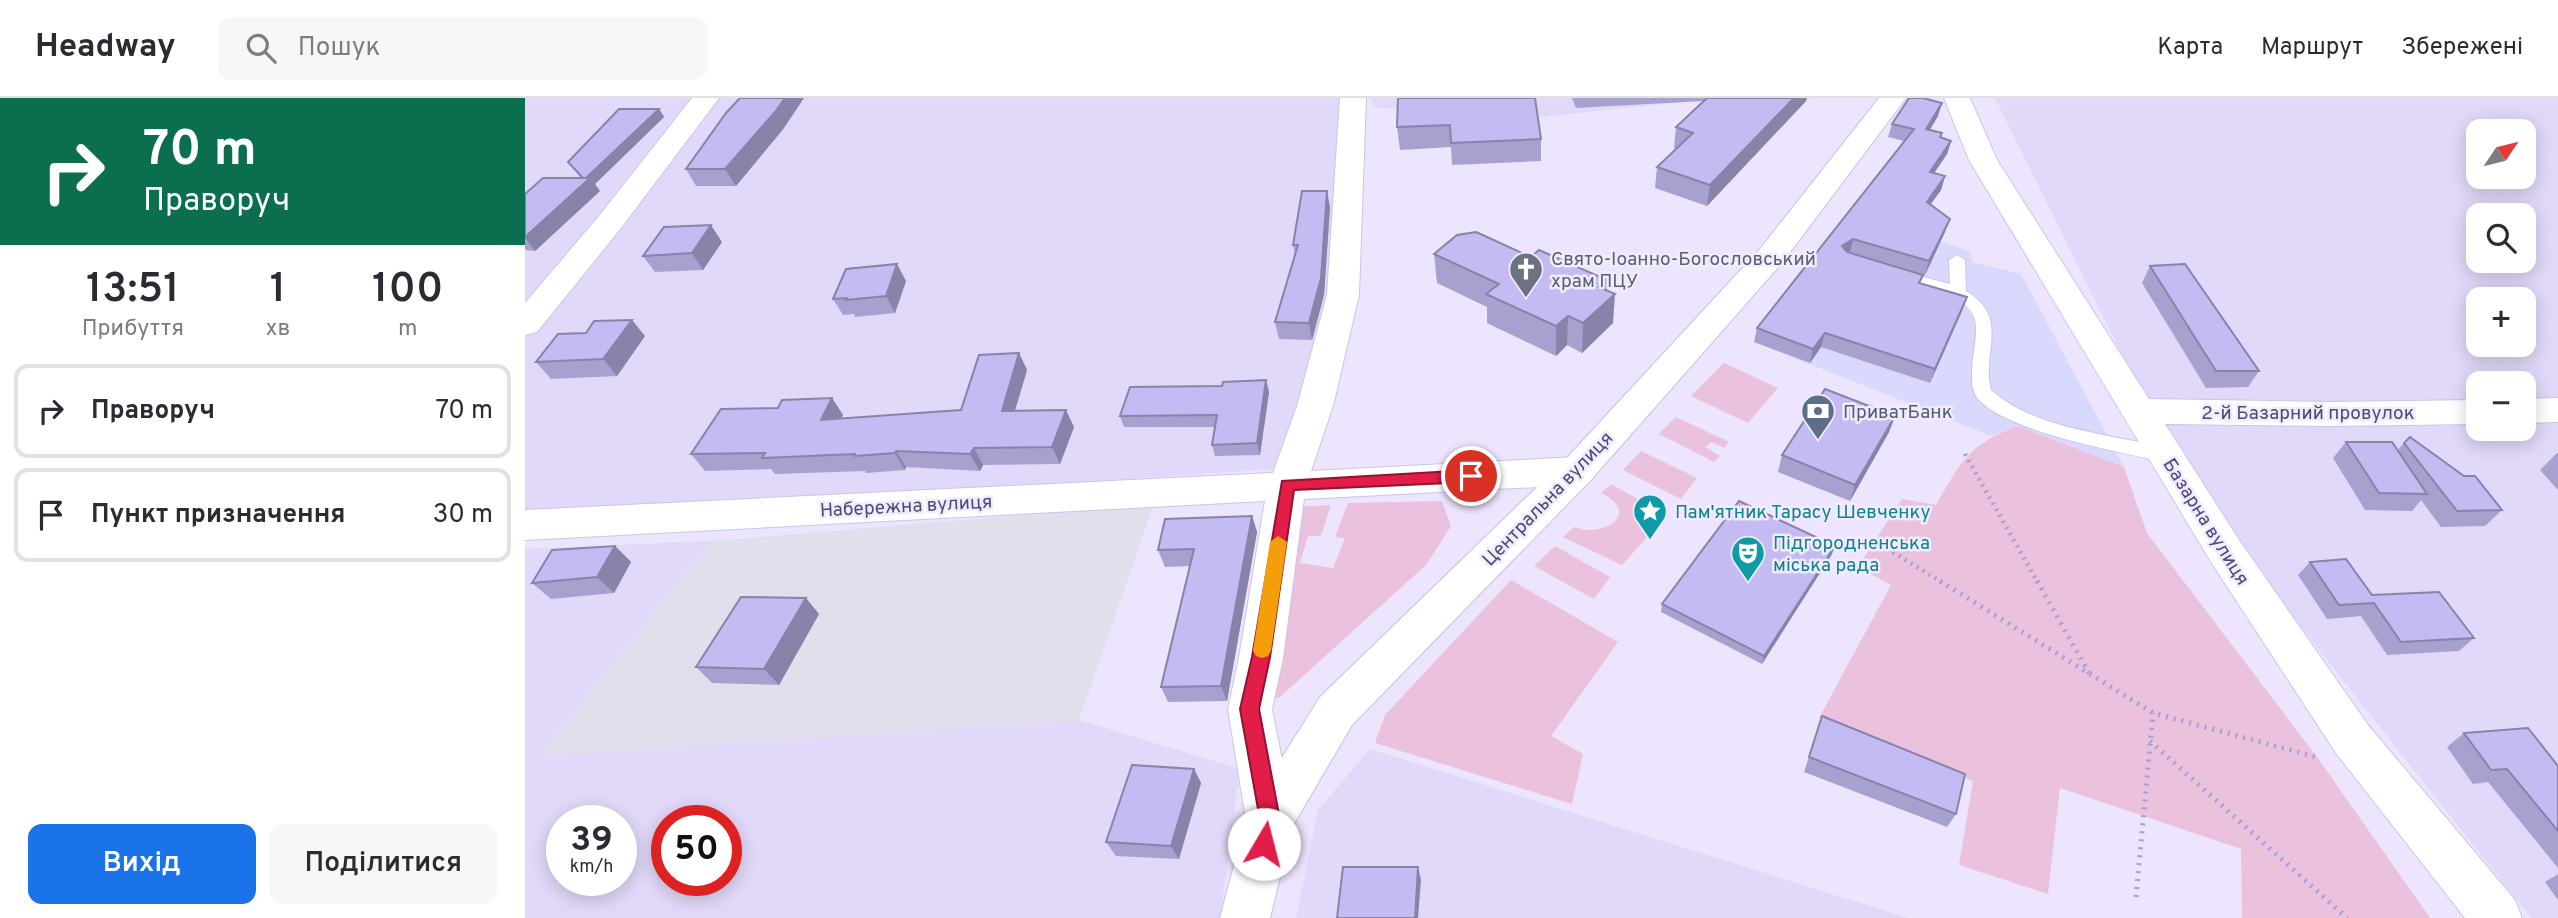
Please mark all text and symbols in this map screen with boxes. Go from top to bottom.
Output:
search box [218,17,708,80]
text: Headway [35,27,176,69]
icon: search [242,29,280,67]
text: Пошук [298,32,380,65]
text: Карта [2157,33,2223,63]
text: Маршрут [2261,33,2363,63]
text: Збережені [2401,33,2523,63]
north arrow [2466,119,2536,189]
map controls [2466,119,2536,441]
text: 70 m [143,121,257,183]
icon: right [28,126,119,217]
text: Праворуч [143,182,290,222]
button: search [2466,203,2536,273]
place label: Свято-Іоанно-Богословський храм ПЦУ [1551,248,1816,294]
church icon: Свято-Іоанно-Богословський храм ПЦУ [1507,250,1545,299]
text: 13:51 [86,264,180,317]
text: 1 [270,264,286,317]
text: 100 [372,264,443,317]
button: + [2466,287,2536,357]
text: Прибуття [82,315,184,344]
text: хв [266,315,290,344]
text: m [398,315,417,344]
button: − [2466,371,2536,441]
icon: right [32,392,70,430]
bank icon: ПриватБанк [1799,392,1837,441]
text: Праворуч [91,395,215,428]
text: 70 m [435,395,493,428]
place label: ПриватБанк [1843,401,1953,425]
street label: 2-й Базарний провулок [2201,402,2415,426]
street label: Центральна вулиця [1478,427,1619,572]
pin [1441,446,1501,506]
street label: Базарна вулиця [2157,454,2254,590]
icon: arrive [1452,457,1490,495]
street label: Набережна вулиця [819,491,993,523]
place icon: Пам'ятник Тарасу Шевченку [1631,492,1669,541]
icon: arrive [32,496,70,534]
text: Пункт призначення [91,499,345,532]
text: 30 m [433,499,493,532]
place label: Пам'ятник Тарасу Шевченку [1675,501,1931,525]
place label: Підгородненська міська рада [1773,532,1930,578]
theatre icon: Підгородненська міська рада [1729,534,1767,583]
speed limit sign: 50 [651,805,742,896]
position arrow [1227,807,1301,881]
text: 39 [570,819,613,863]
button: Вихід [28,824,256,904]
button: Поділитися [270,824,497,904]
text: km/h [570,856,613,879]

